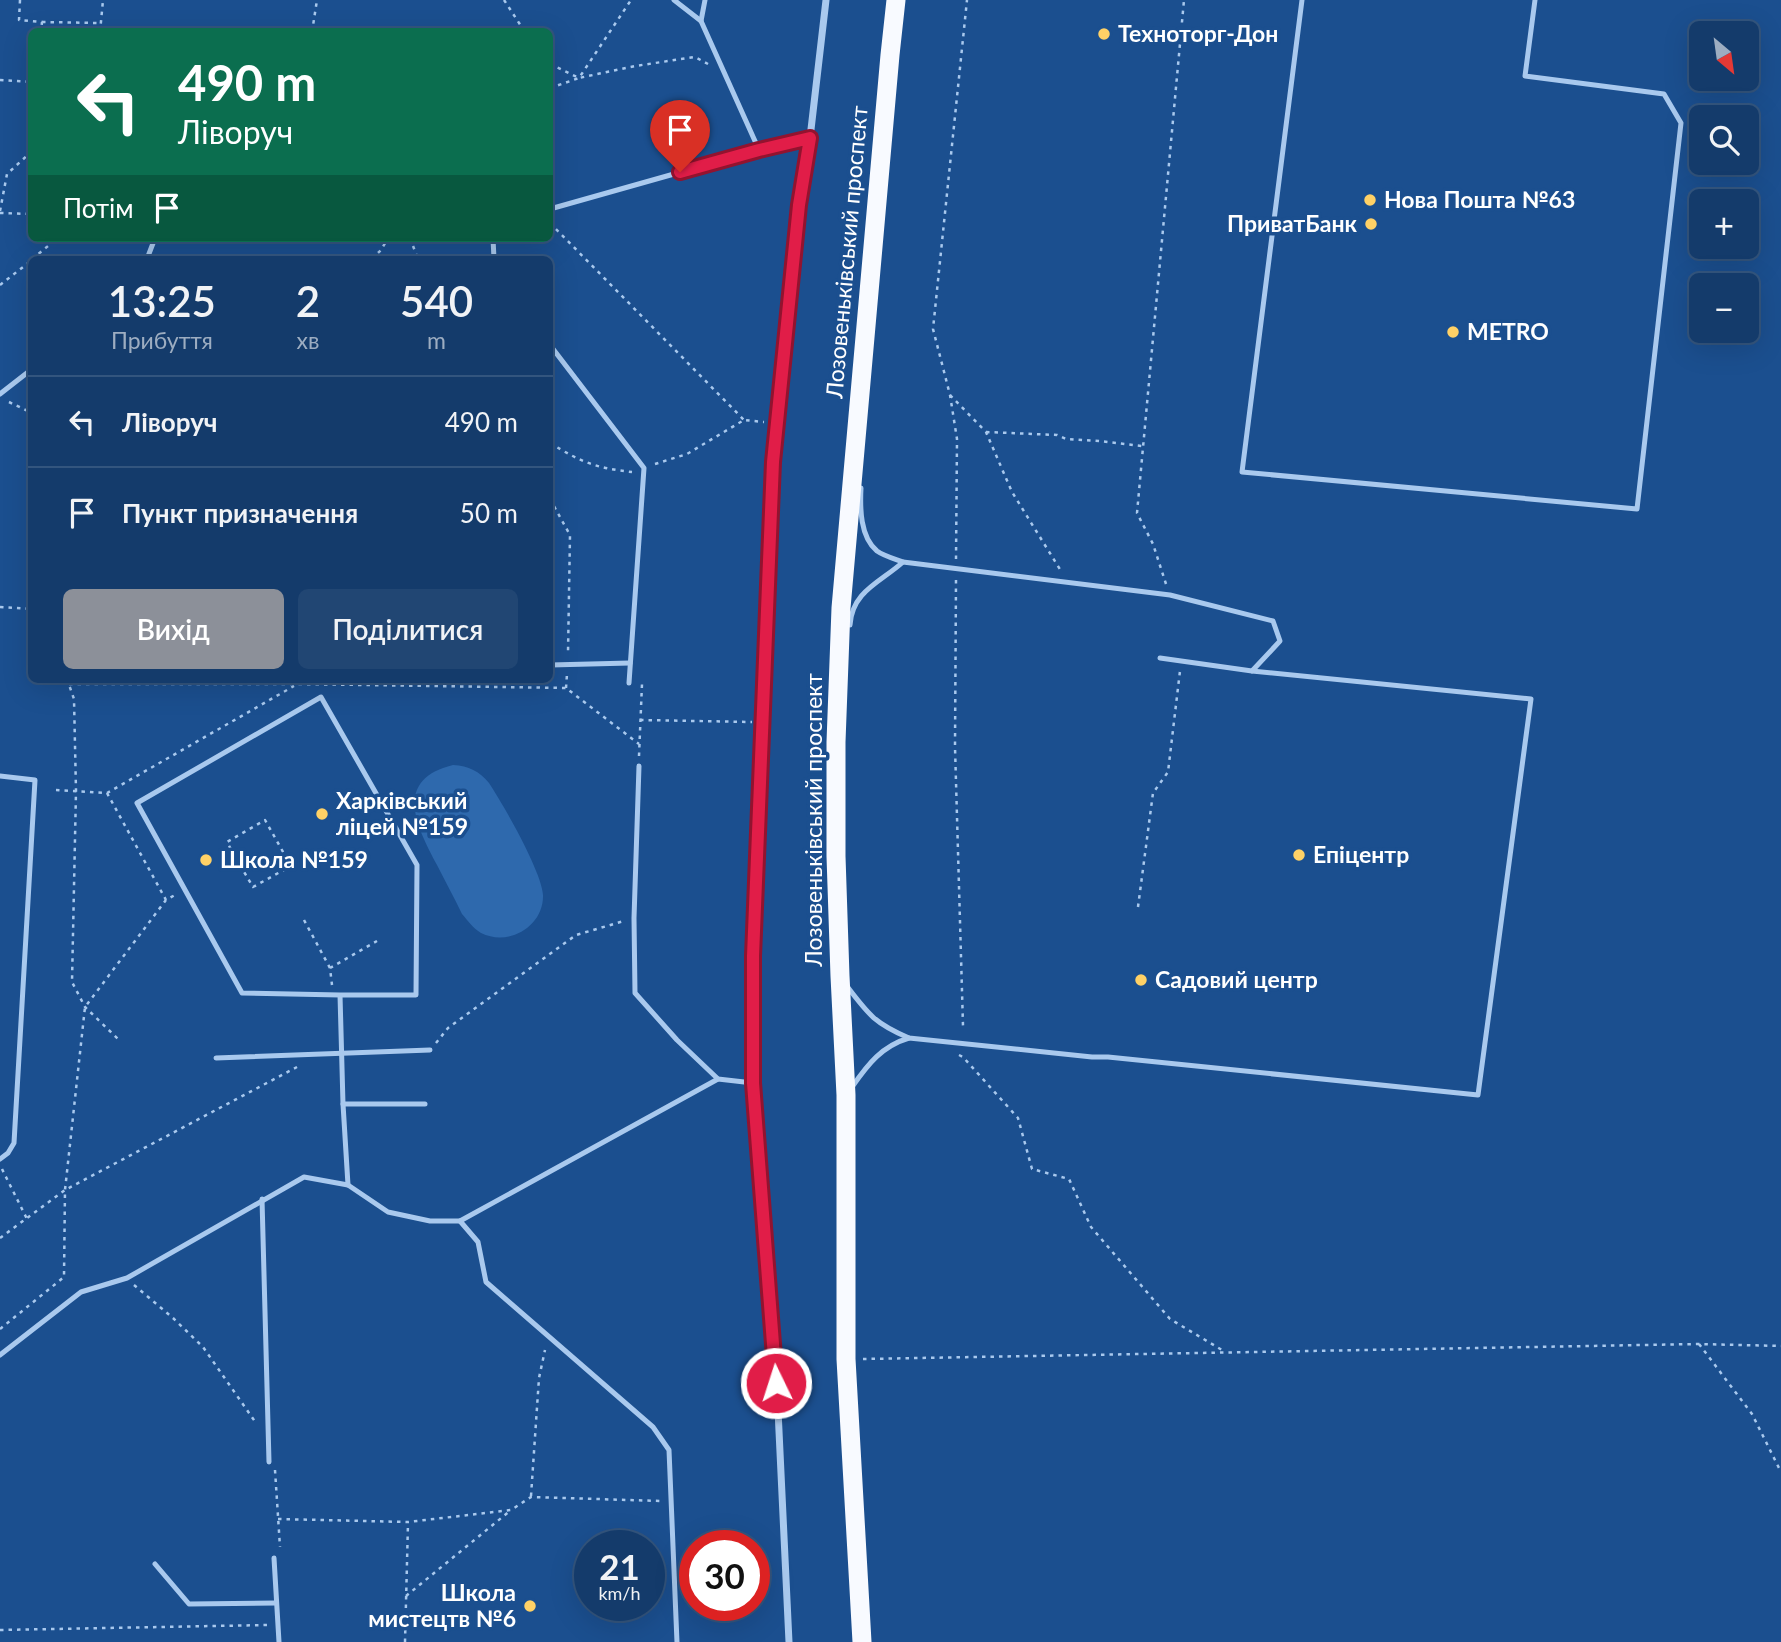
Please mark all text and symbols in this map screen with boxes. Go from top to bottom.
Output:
place label: Техноторг-Дон [1118,19,1278,47]
north arrow [1689,21,1759,91]
map controls [1689,21,1759,343]
marker: Техноторг-Дон [1096,26,1112,42]
text: 490 m [178,53,316,111]
icon: left [63,56,154,147]
pin [650,100,710,172]
street label: Лозовеньківський проспект [819,104,873,400]
button: search [1689,105,1759,175]
icon: arrive [661,111,699,149]
text: Ліворуч [178,112,293,151]
place label: Нова Пошта №63 [1384,185,1575,213]
icon: arrive [148,189,186,227]
button: + [1689,189,1759,259]
text: Потім [63,192,134,224]
marker: Нова Пошта №63 [1362,192,1378,208]
place label: ПриватБанк [1227,209,1358,237]
marker: ПриватБанк [1363,216,1379,232]
button: − [1689,273,1759,343]
text: 13:25 [108,276,216,326]
text: 2 [296,276,320,326]
text: 540 [400,276,473,326]
place label: METRO [1467,317,1549,345]
marker: METRO [1445,324,1461,340]
text: Прибуття [111,326,213,354]
text: хв [297,326,319,354]
text: m [427,326,446,354]
icon: left [63,403,101,441]
text: Ліворуч [122,406,218,438]
text: 490 m [445,406,518,438]
icon: arrive [63,494,101,532]
text: Пункт призначення [122,497,358,529]
text: 50 m [460,497,518,529]
button: Вихід [63,589,284,669]
button: Поділитися [298,589,518,669]
street label: Лозовеньківський проспект [799,673,827,968]
place label: Харківський ліцей №159 [336,786,468,840]
marker: Харківський ліцей №159 [314,806,330,822]
place label: Епіцентр [1313,840,1409,868]
place label: Школа №159 [220,845,368,873]
marker: Епіцентр [1291,847,1307,863]
marker: Школа №159 [198,852,214,868]
place label: Садовий центр [1155,965,1318,993]
marker: Садовий центр [1133,972,1149,988]
position arrow [739,1346,813,1420]
speed limit sign: 30 [679,1530,770,1621]
text: 21 [599,1545,640,1587]
place label: Школа мистецтв №6 [368,1578,516,1632]
text: km/h [598,1582,641,1604]
marker: Школа мистецтв №6 [522,1598,538,1614]

